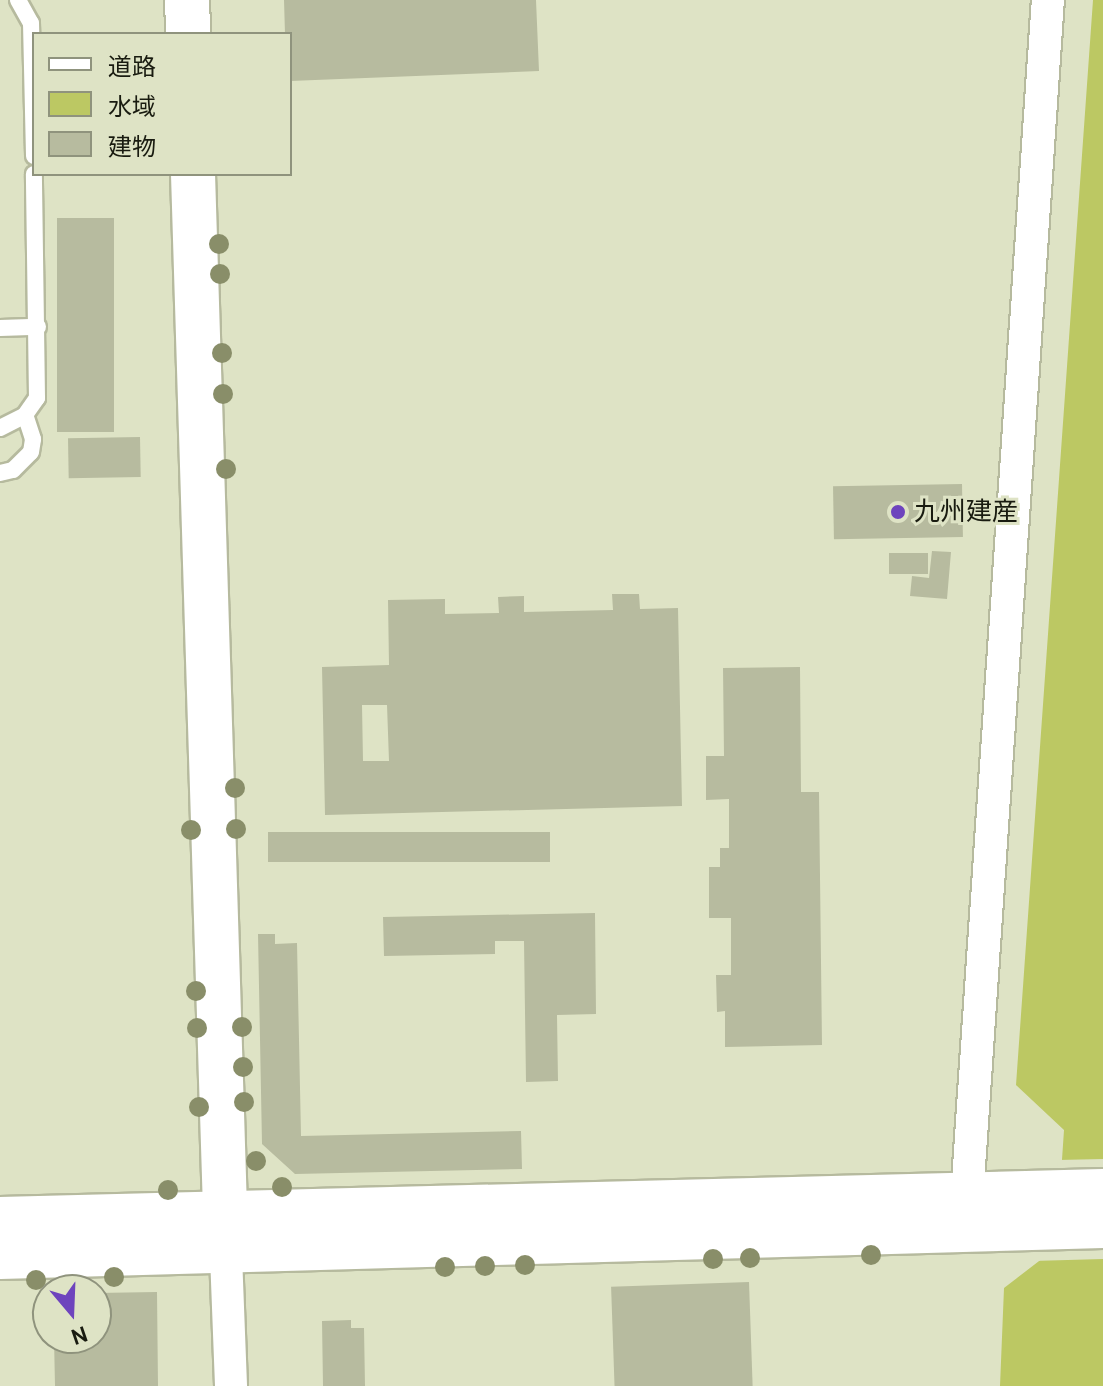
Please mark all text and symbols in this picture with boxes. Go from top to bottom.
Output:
legend [32,32,292,176]
text: 道路 [108,52,156,81]
text: 水域 [108,92,156,121]
text: 建物 [108,132,156,161]
place label: 九州建産 [914,496,1018,528]
marker: 九州建産 [889,503,907,521]
north arrow [32,1274,112,1354]
text: N [68,1320,91,1351]

